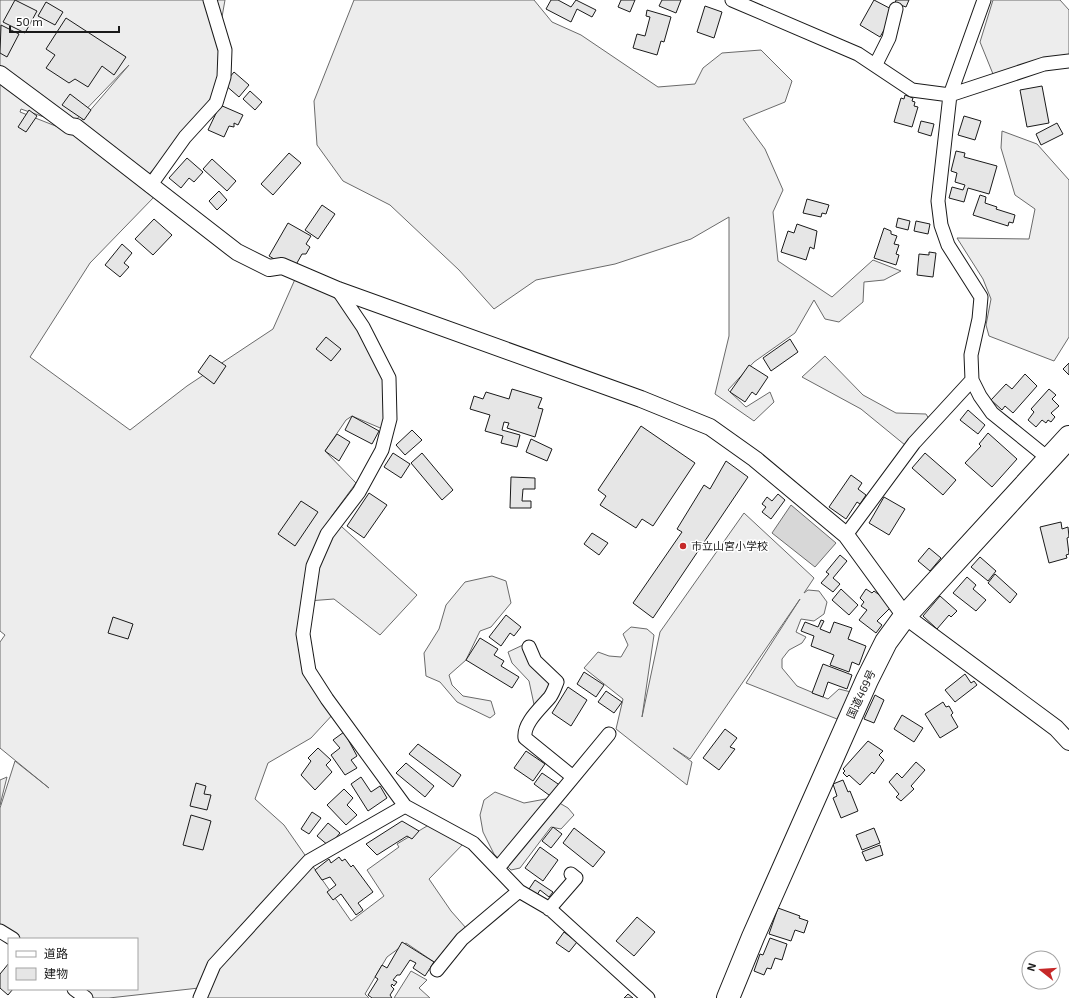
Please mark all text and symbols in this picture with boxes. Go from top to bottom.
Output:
scale bar [10,8,119,34]
text: 50 m [16,14,43,28]
place label: 市立山宮小学校 [691,539,768,552]
marker: 市立山宮小学校 [678,541,688,551]
street label: 国道469号 [844,667,878,720]
legend [8,938,138,990]
text: 道路 [44,946,68,960]
north arrow [1021,950,1061,990]
text: N [1024,961,1038,973]
text: 建物 [44,966,68,980]

